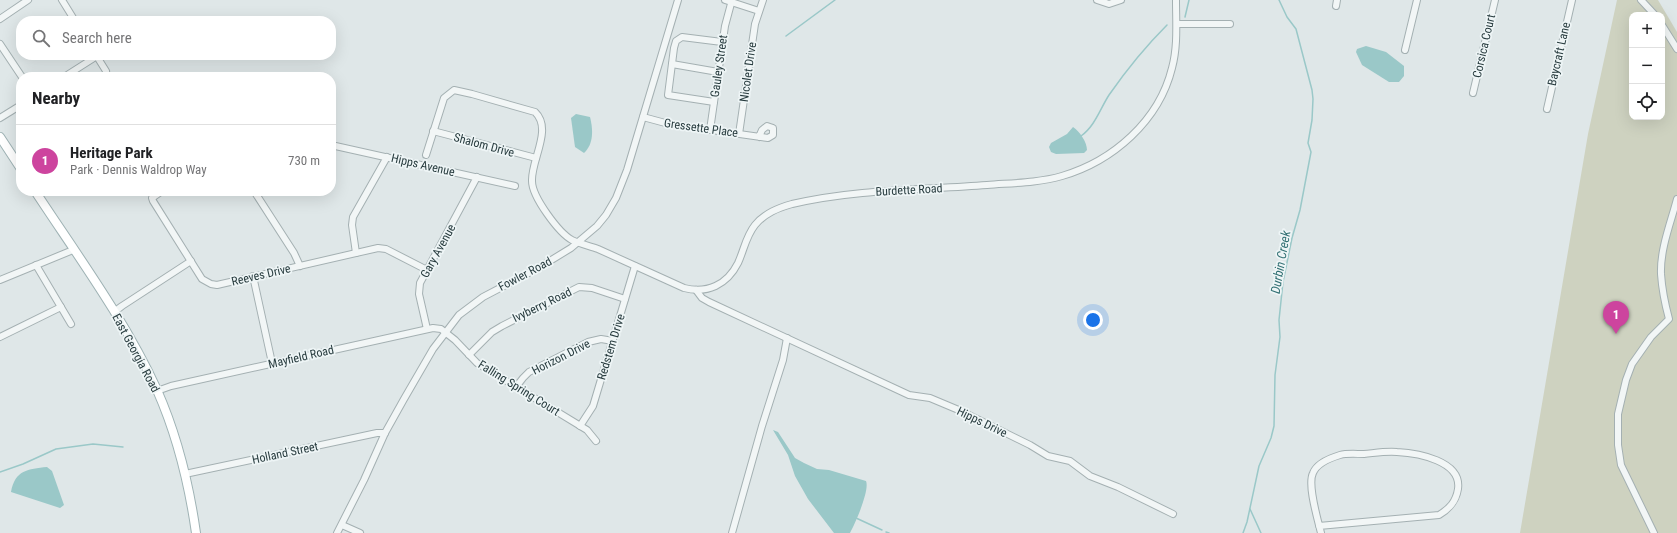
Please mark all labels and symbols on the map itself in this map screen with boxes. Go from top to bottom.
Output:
street label: Corsica Court [1470,12,1498,79]
street label: Baycraft Lane [1545,20,1573,87]
street label: Gauley Street [708,33,730,98]
street label: Nicolet Drive [737,41,759,103]
street label: Gressette Place [663,116,739,140]
street label: Shalom Drive [452,130,516,160]
street label: Hipps Avenue [390,151,457,179]
street label: Burdette Road [875,181,943,199]
street label: Gary Avenue [418,222,459,280]
water label: Durbin Creek [1268,229,1293,295]
street label: Fowler Road [496,254,554,294]
street label: Reeves Drive [230,261,292,289]
street label: Ivyberry Road [510,285,574,325]
pin: 1 [1603,301,1629,334]
your location [1083,310,1103,330]
street label: East Georgia Road [109,311,163,395]
street label: Redstem Drive [594,312,628,382]
street label: Horizon Drive [529,336,593,378]
street label: Mayfield Road [267,343,335,371]
street label: Falling Spring Court [476,357,563,419]
street label: Hipps Drive [955,404,1010,440]
street label: Holland Street [251,439,320,467]

